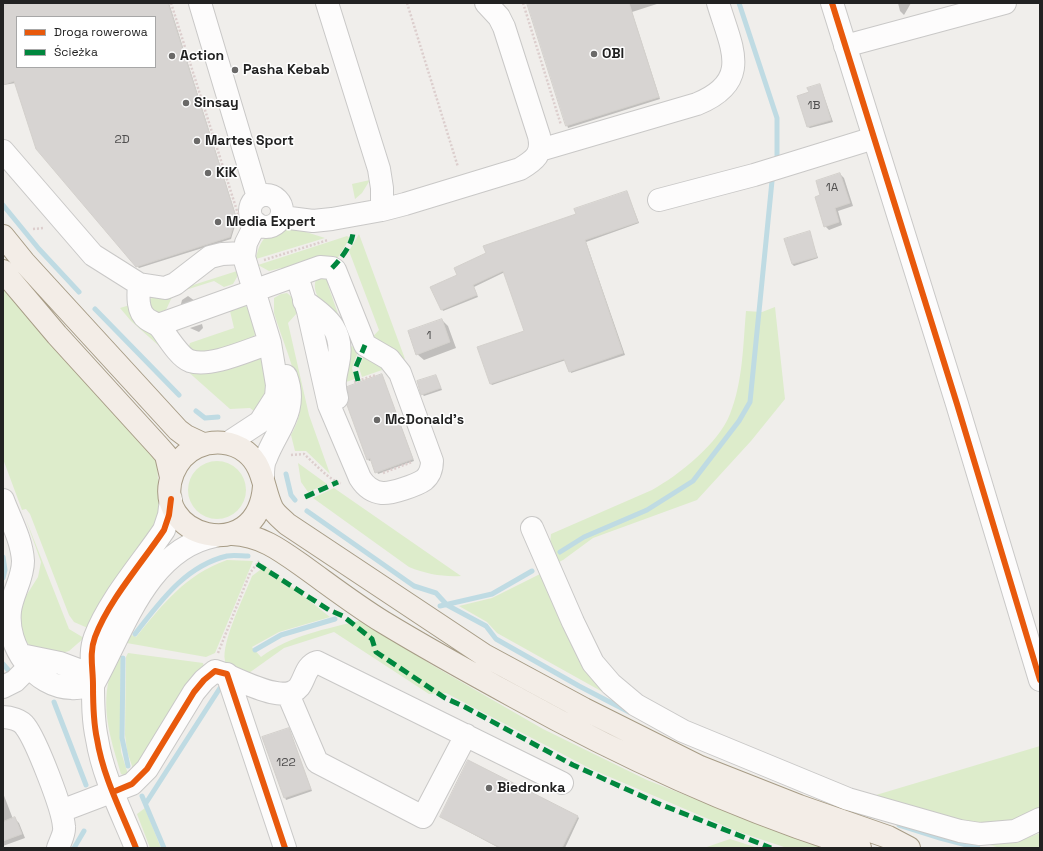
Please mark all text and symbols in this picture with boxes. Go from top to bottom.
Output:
legend [16,16,156,68]
text: Droga rowerowa [54,24,148,40]
text: Ścieżka [54,44,98,60]
place label: OBI [602,46,624,62]
place label: Action [180,48,224,64]
marker: OBI [589,49,599,59]
marker: Action [167,51,177,61]
place label: Pasha Kebab [243,62,330,78]
marker: Pasha Kebab [230,65,240,75]
place label: Sinsay [194,95,239,111]
marker: Sinsay [181,98,191,108]
house number: 1B [808,99,820,113]
house number: 2D [114,133,130,147]
place label: Martes Sport [205,133,294,149]
marker: Martes Sport [192,136,202,146]
place label: KiK [216,165,237,181]
marker: KiK [203,168,213,178]
house number: 1A [826,181,838,195]
place label: Media Expert [226,214,316,230]
marker: Media Expert [213,217,223,227]
house number: 1 [426,329,432,343]
place label: McDonald's [385,412,464,428]
marker: McDonald's [372,415,382,425]
house number: 122 [276,756,296,770]
place label: Biedronka [497,780,565,796]
marker: Biedronka [484,783,494,793]

